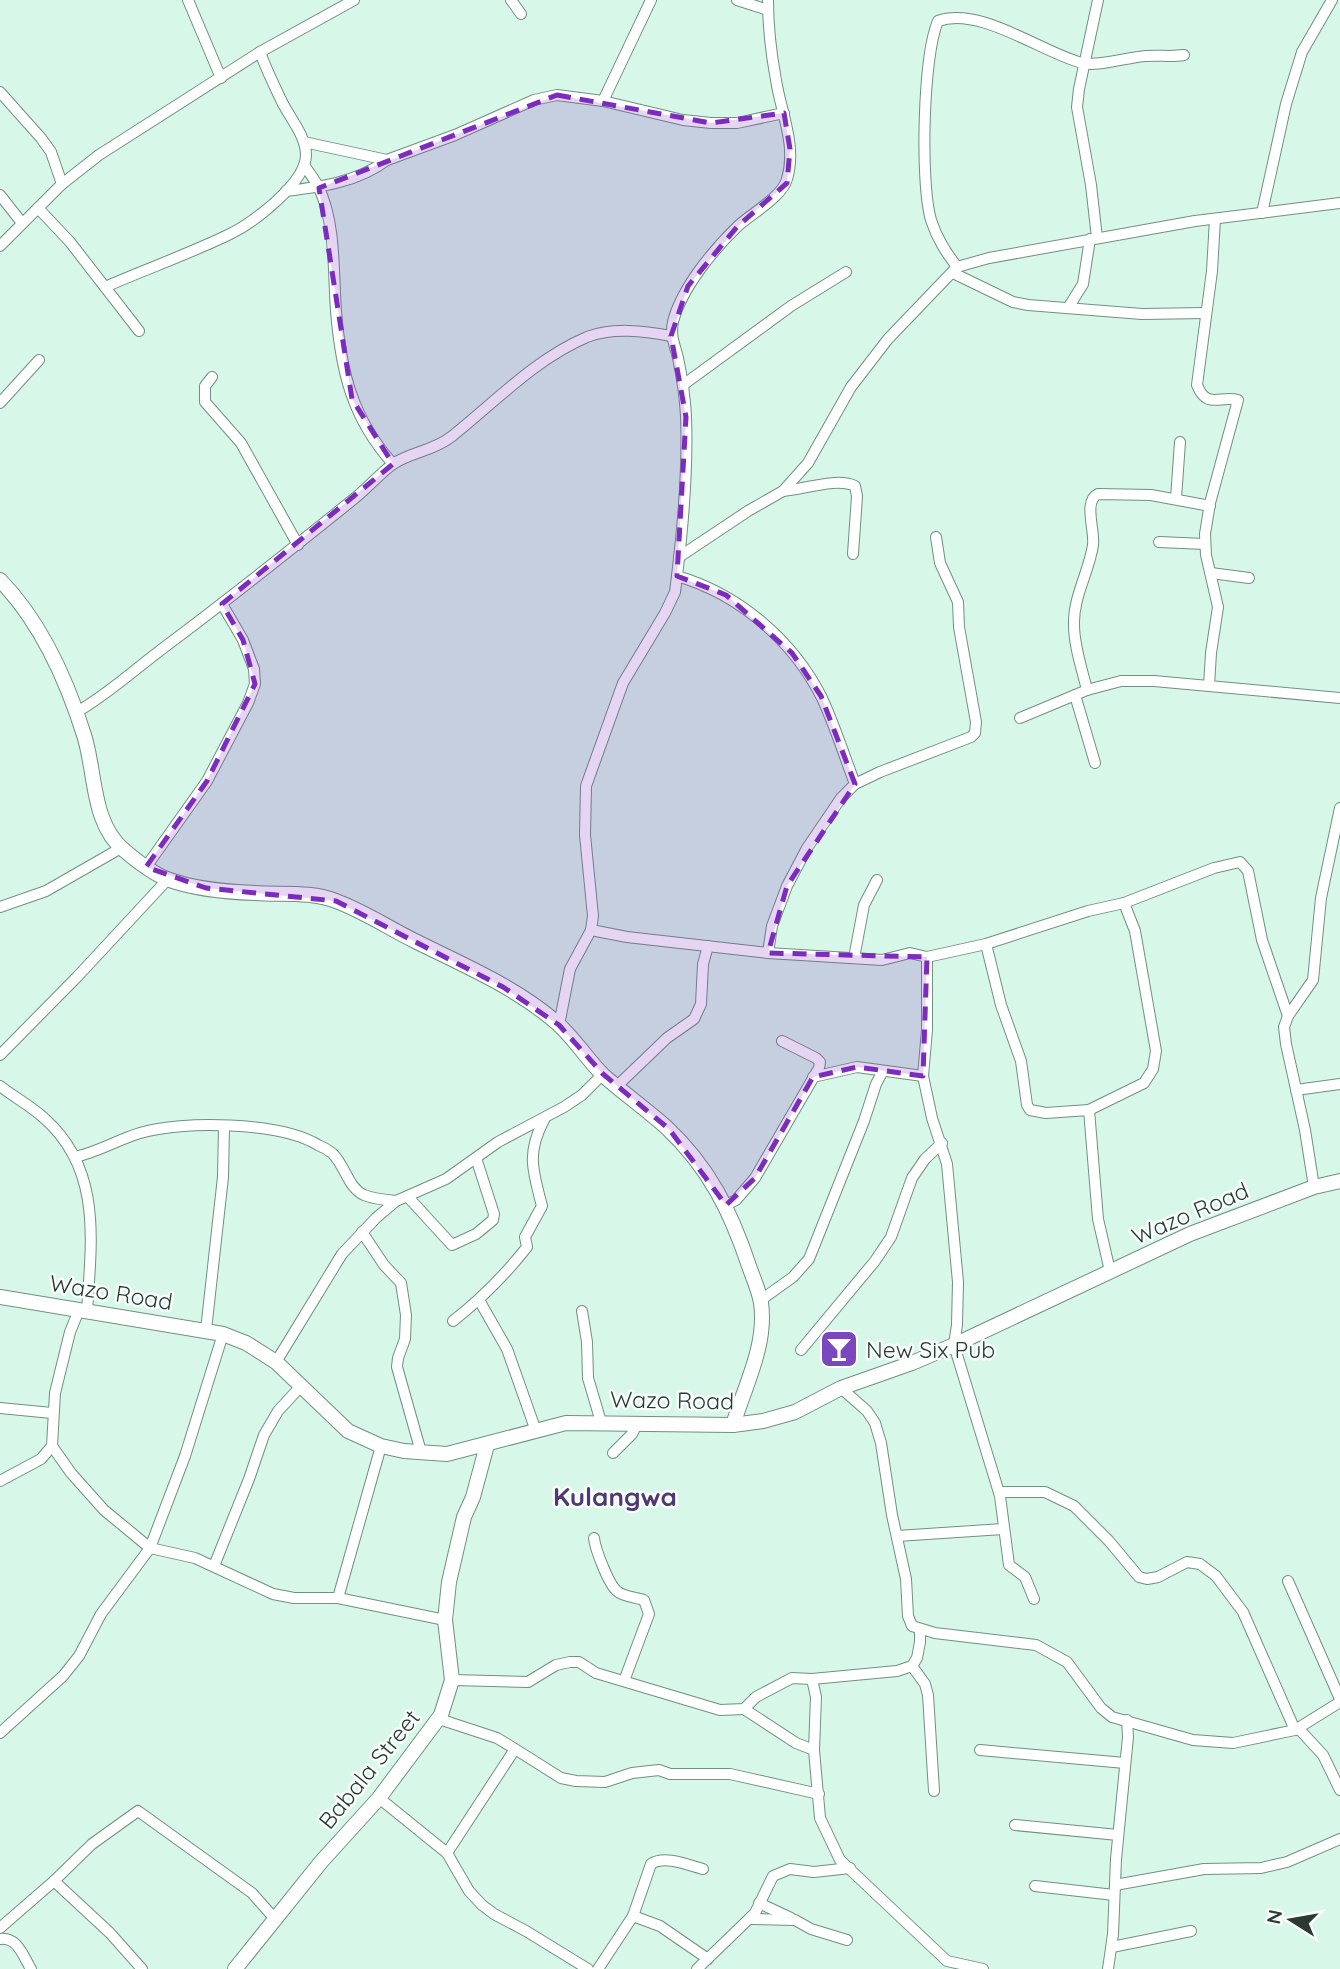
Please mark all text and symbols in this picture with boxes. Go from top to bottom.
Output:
street label: Wazo Road [1127,1175,1253,1251]
street label: Wazo Road [48,1268,174,1316]
bar icon: New Six Pub [818,1328,860,1370]
place label: New Six Pub [866,1335,995,1364]
street label: Wazo Road [610,1384,734,1416]
district label: Kulangwa [553,1480,677,1513]
street label: Babala Street [312,1703,426,1835]
north arrow [1256,1885,1326,1955]
text: N [1261,1908,1287,1926]

